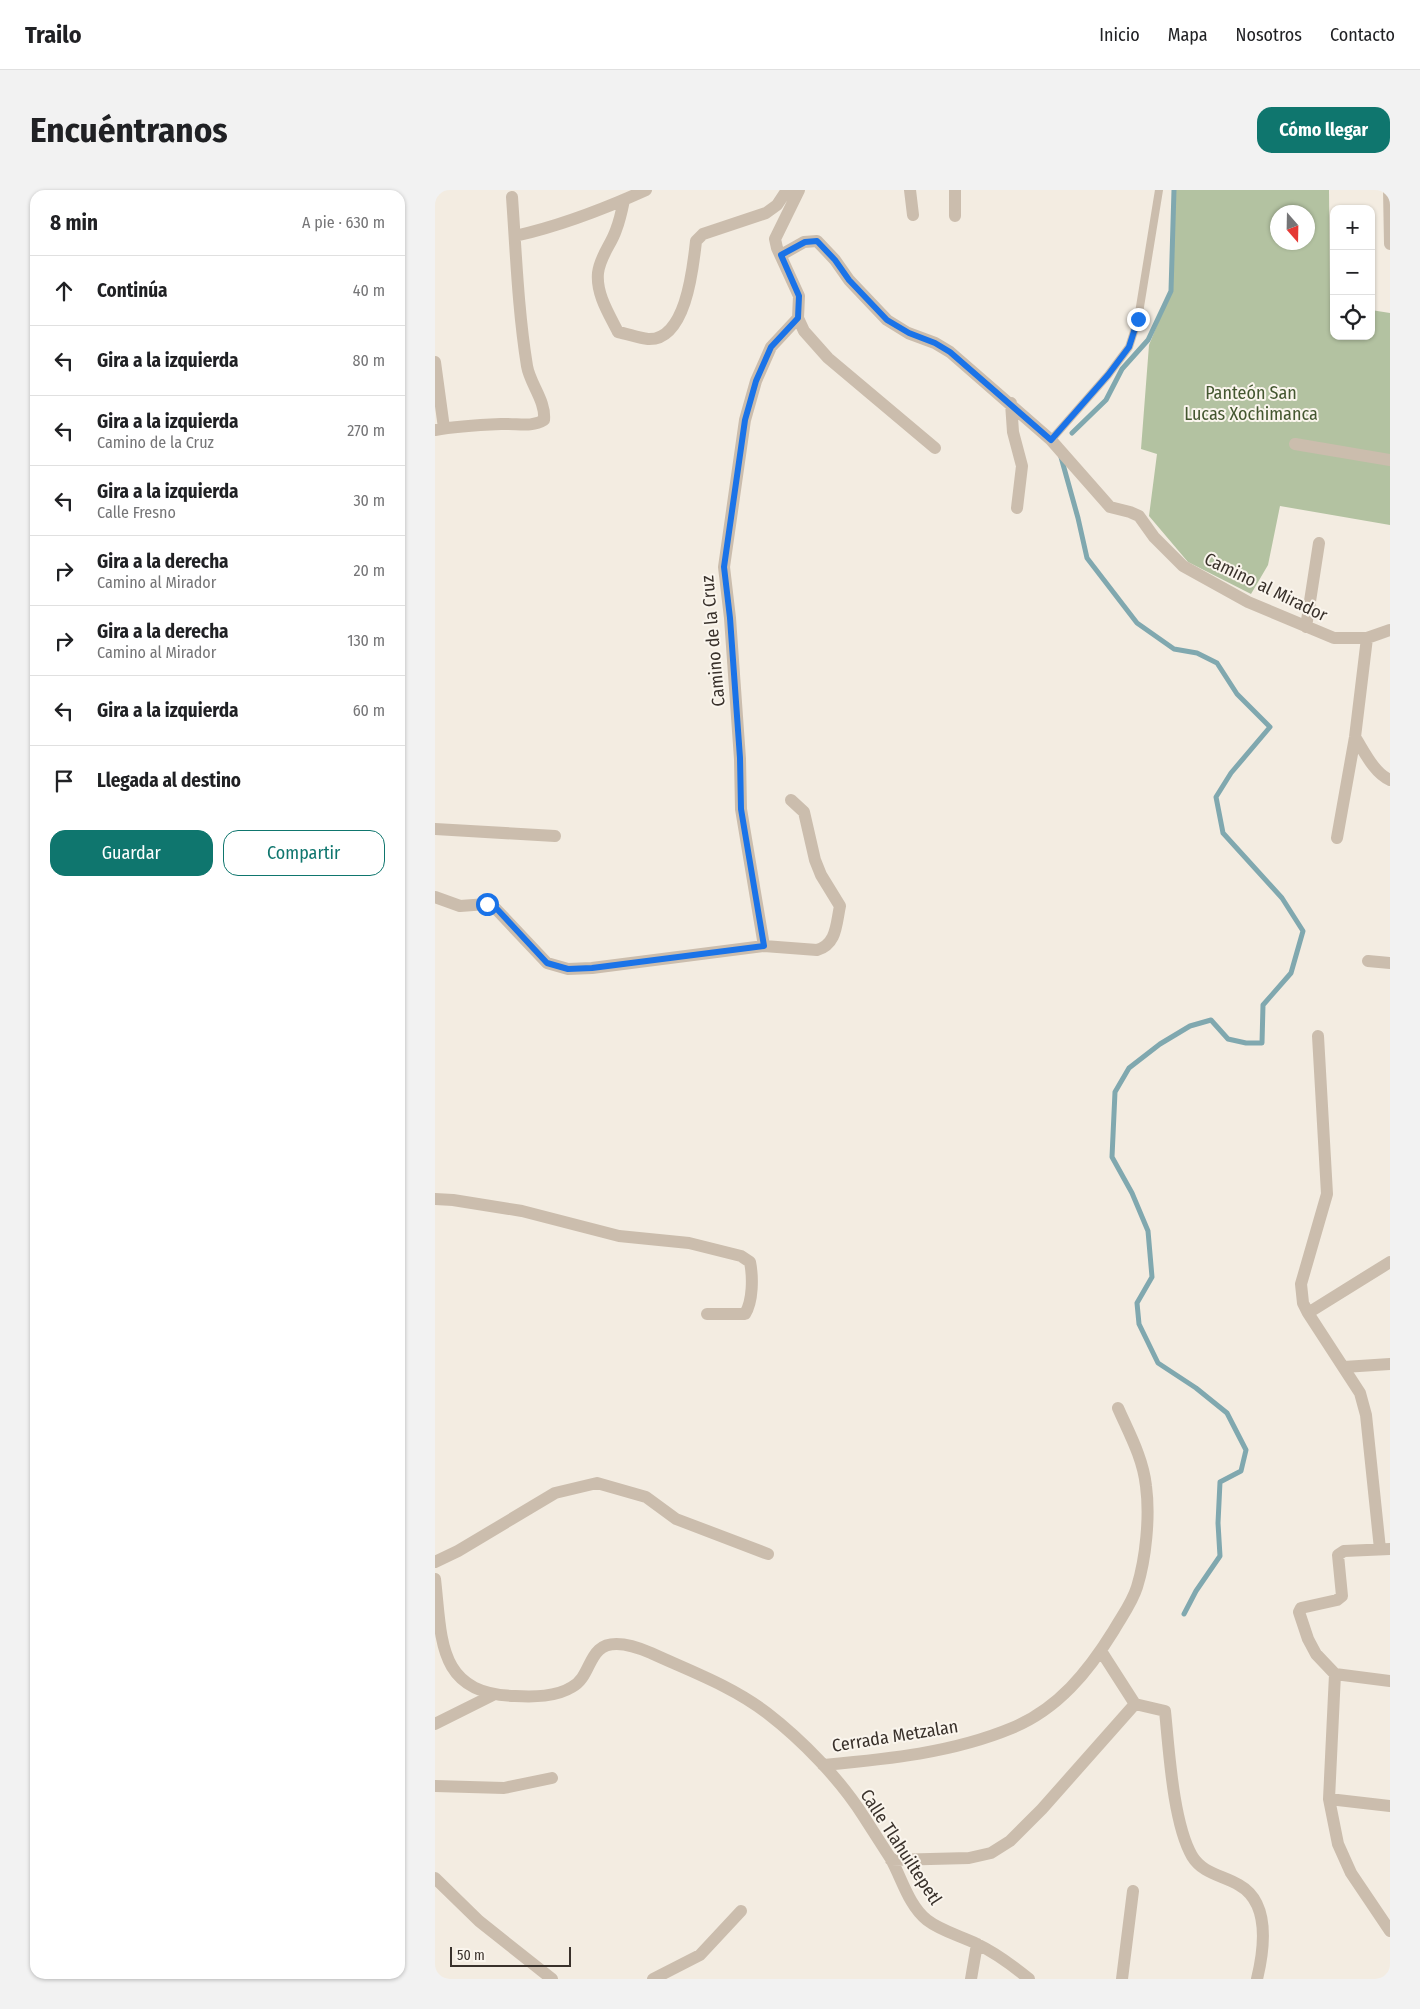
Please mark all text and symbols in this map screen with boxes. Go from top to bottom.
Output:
text: Trailo [25,21,82,49]
text: Inicio [1099,24,1140,46]
text: Mapa [1168,24,1208,46]
text: Nosotros [1236,24,1302,46]
text: Contacto [1330,24,1395,46]
button: Cómo llegar [1257,107,1390,153]
text: Encuéntranos [30,109,228,151]
north arrow [1270,205,1315,250]
map controls [1330,205,1375,340]
button: + [1330,205,1375,250]
text: 8 min [50,210,98,236]
text: A pie · 630 m [302,213,385,232]
button: − [1330,250,1375,295]
icon: ahead [50,277,78,305]
text: Continúa [97,279,168,302]
text: 40 m [353,281,385,300]
button: locate [1330,295,1375,340]
route end [1127,308,1150,331]
icon: left [50,347,78,375]
text: Gira a la izquierda [97,349,239,372]
text: 80 m [353,351,385,370]
park label: Panteón San Lucas Xochimanca [1184,382,1318,425]
text: Gira a la izquierda [97,410,239,433]
icon: left [50,417,78,445]
text: 270 m [347,421,385,440]
text: Camino de la Cruz [97,433,214,452]
text: Gira a la izquierda [97,480,239,503]
icon: left [50,487,78,515]
text: 30 m [353,491,385,510]
text: Calle Fresno [97,503,176,522]
street label: Camino al Mirador [1201,548,1332,627]
text: Gira a la derecha [97,550,229,573]
icon: right [50,557,78,585]
text: 20 m [354,561,385,580]
text: Camino al Mirador [97,573,216,592]
street label: Camino de la Cruz [696,575,730,707]
text: Gira a la derecha [97,620,229,643]
icon: right [50,627,78,655]
text: 130 m [347,631,385,650]
text: Camino al Mirador [97,643,216,662]
icon: left [50,697,78,725]
text: Gira a la izquierda [97,699,239,722]
text: 60 m [353,701,385,720]
icon: arrive [50,767,78,795]
text: Llegada al destino [97,769,241,792]
button: Guardar [50,830,213,876]
button: Compartir [223,830,385,876]
route start [476,893,499,916]
street label: Cerrada Metzalan [830,1715,960,1757]
street label: Calle Tlahuiltepetl [855,1785,947,1909]
scale bar [450,1944,571,1967]
text: 50 m [457,1947,485,1964]

